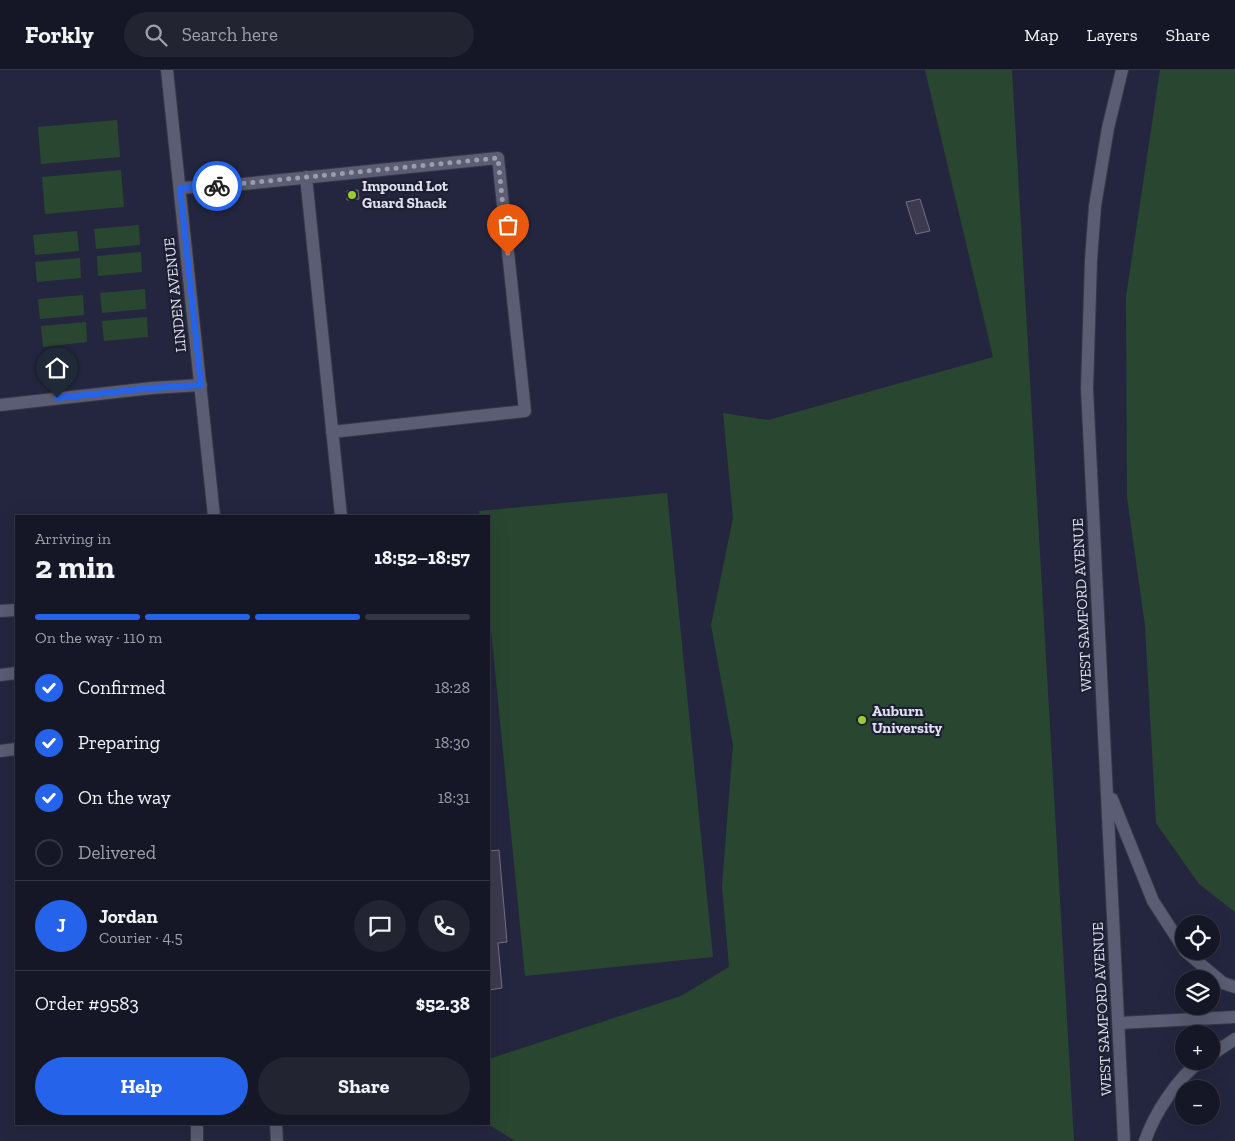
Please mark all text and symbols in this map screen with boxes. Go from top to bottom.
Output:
search box [124,12,474,57]
text: Forkly [25,20,94,49]
icon: search [142,21,170,49]
text: Search here [182,23,278,46]
text: Map [1024,24,1059,46]
text: Layers [1087,24,1138,46]
text: Share [1166,24,1210,46]
courier [192,161,242,211]
icon: bike [203,172,231,200]
place label: Impound Lot Guard Shack [362,177,449,212]
marker: Impound Lot Guard Shack [346,189,358,201]
pin [487,204,529,255]
icon: bag [494,211,522,239]
street label: LINDEN AVENUE [160,237,190,353]
pin [36,347,78,398]
icon: home [43,354,71,382]
street label: WEST SAMFORD AVENUE [1068,518,1096,692]
text: Arriving in [35,529,111,548]
text: 18:52–18:57 [374,546,470,569]
text: 2 min [35,548,115,586]
text: On the way · 110 m [35,628,162,647]
icon: check [35,674,63,702]
text: Confirmed [78,676,165,699]
text: 18:28 [435,678,470,697]
place label: Auburn University [872,702,942,737]
marker: Auburn University [856,714,868,726]
icon: check [35,729,63,757]
text: Preparing [78,731,160,754]
text: 18:30 [435,733,470,752]
icon: check [35,784,63,812]
text: On the way [78,786,171,809]
text: 18:31 [438,788,470,807]
text: Delivered [78,841,156,864]
button: chat [354,900,406,952]
button: phone [418,900,470,952]
text: Jordan [99,905,158,928]
text: J [56,914,66,937]
map controls [1175,915,1220,1125]
button: locate [1175,915,1220,960]
street label: WEST SAMFORD AVENUE [1088,922,1116,1096]
text: Courier · 4.5 [99,928,183,947]
button: layers [1175,970,1220,1015]
text: Order #9583 [35,992,139,1015]
text: $52.38 [416,992,470,1015]
button: + [1175,1025,1220,1070]
button: Help [35,1057,248,1115]
button: Share [258,1057,470,1115]
button: − [1175,1080,1220,1125]

